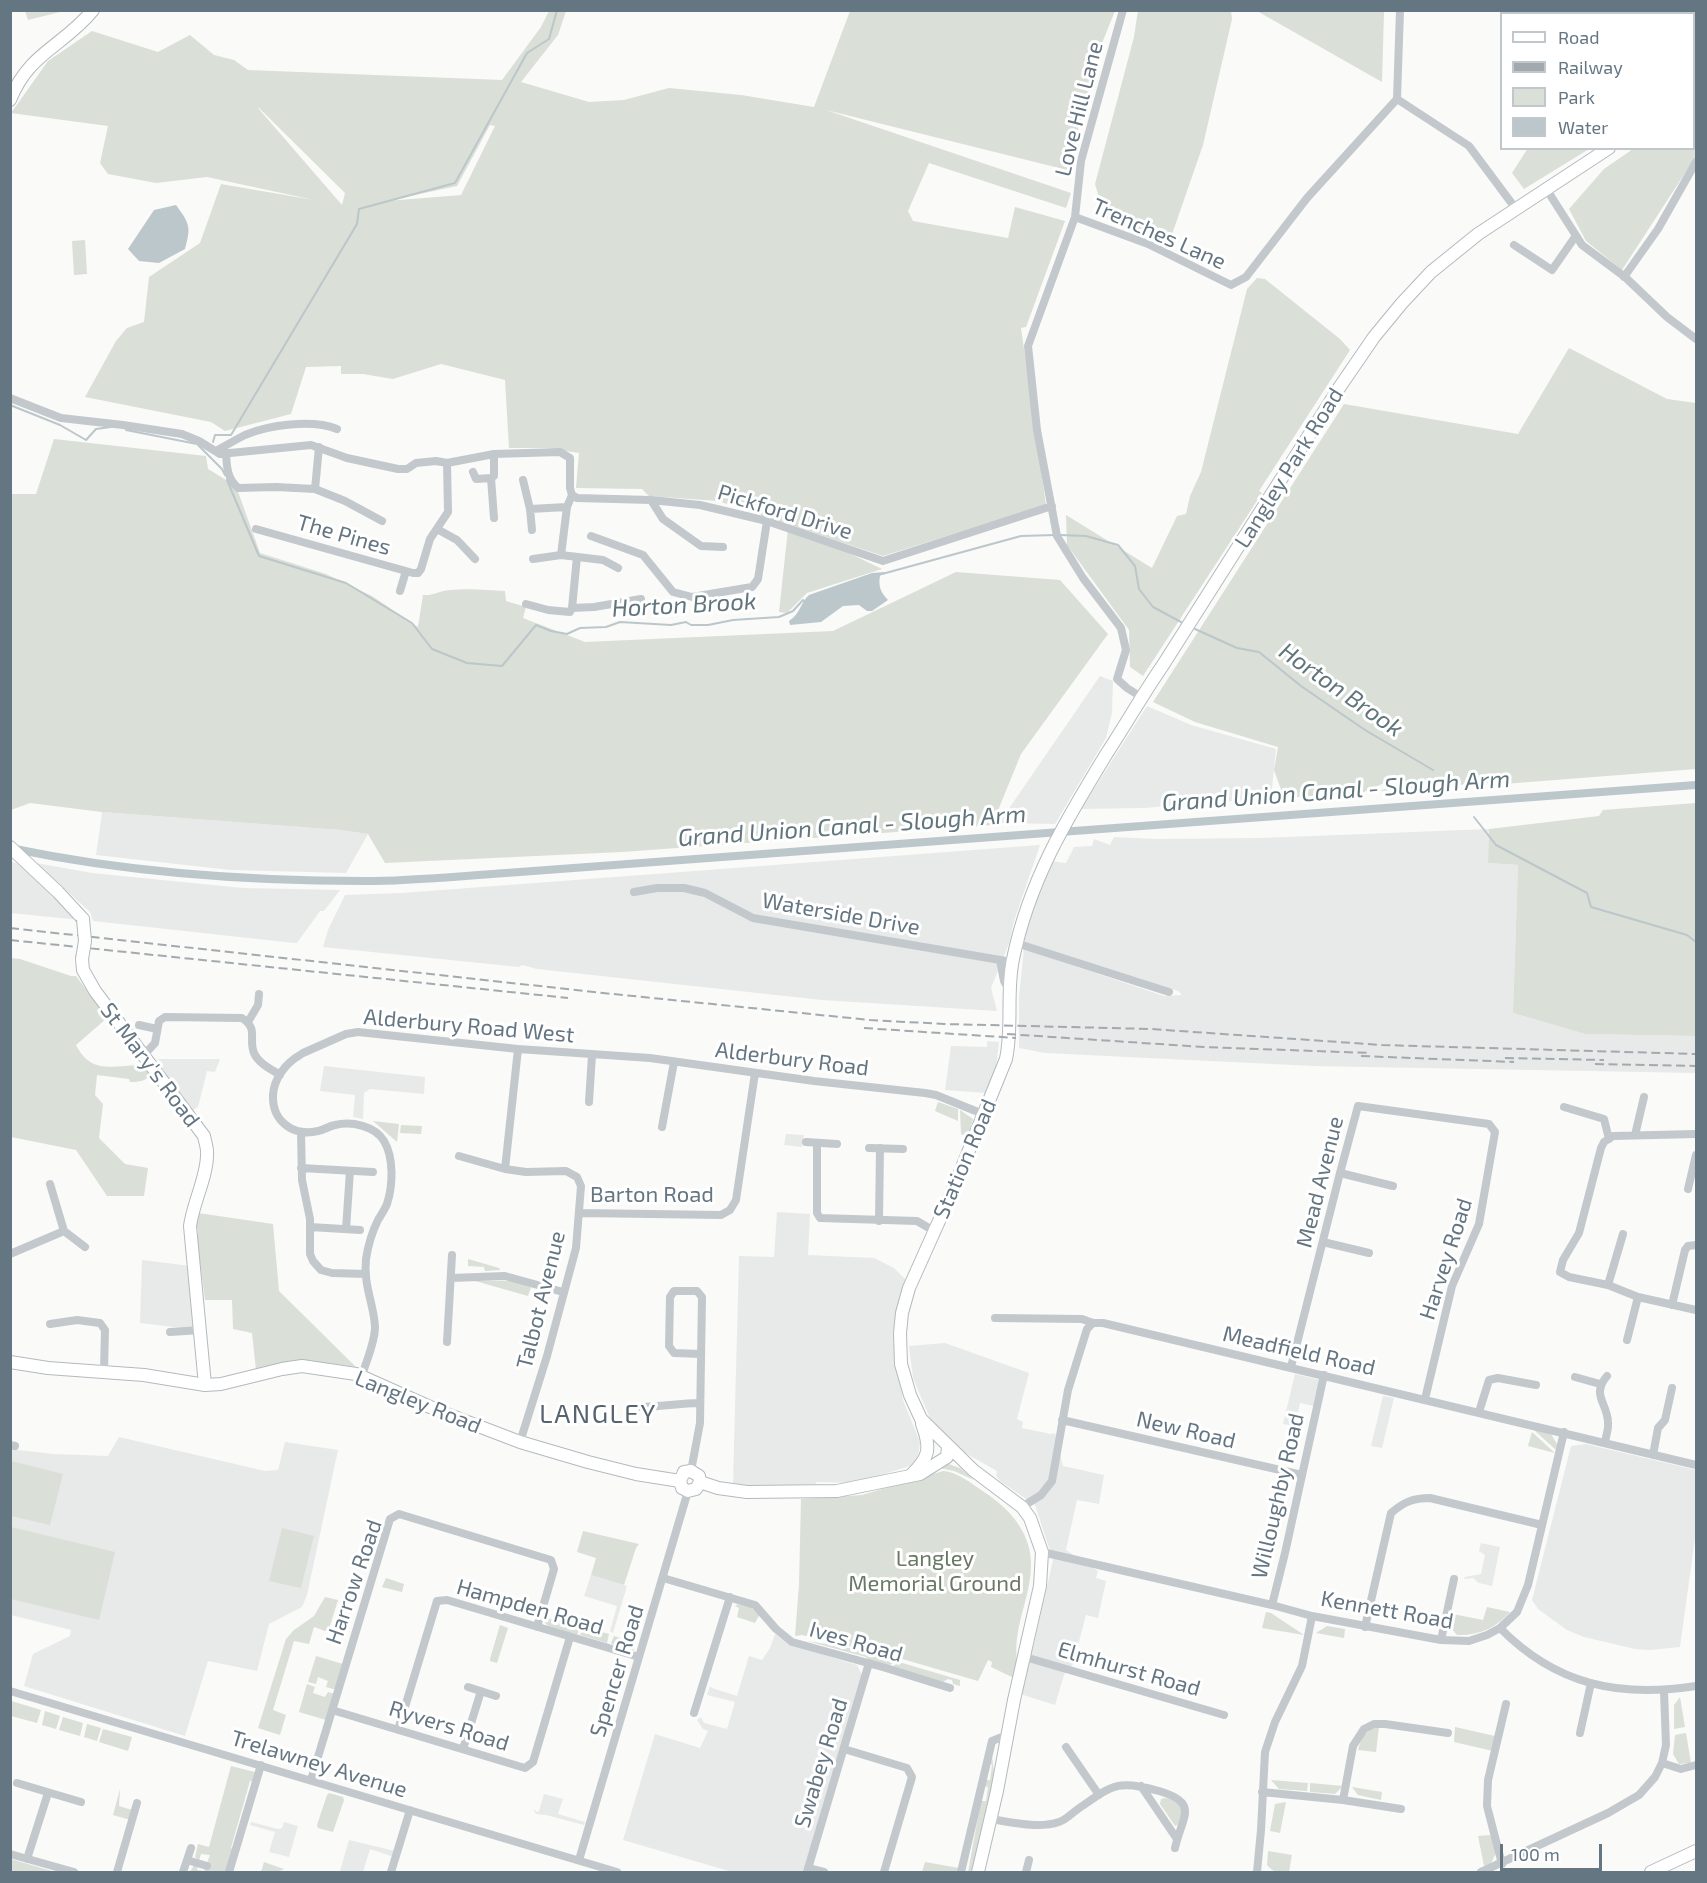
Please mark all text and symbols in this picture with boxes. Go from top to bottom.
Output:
legend [1500,12,1695,150]
text: Road [1558,26,1599,48]
street label: Love Hill Lane [1050,39,1108,179]
text: Railway [1558,56,1623,78]
text: Park [1558,86,1595,108]
text: Water [1558,116,1608,138]
street label: Trenches Lane [1088,193,1230,275]
street label: Langley Park Road [1229,383,1349,553]
street label: Pickford Drive [714,479,856,545]
street label: The Pines [294,509,394,561]
water label: Horton Brook [611,587,757,623]
water label: Horton Brook [1274,637,1408,743]
water label: Grand Union Canal - Slough Arm [1161,764,1511,818]
water label: Grand Union Canal - Slough Arm [677,799,1027,853]
street label: Waterside Drive [760,887,922,941]
street label: St Mary's Road [95,998,205,1132]
street label: Alderbury Road West [363,1004,575,1048]
street label: Alderbury Road [714,1036,870,1082]
street label: Station Road [928,1095,1002,1223]
street label: Mead Avenue [1291,1114,1349,1250]
street label: Barton Road [590,1182,714,1208]
street label: Harvey Road [1414,1195,1478,1323]
street label: Talbot Avenue [511,1228,571,1372]
street label: Meadfield Road [1220,1321,1378,1381]
street label: Langley Road [351,1365,485,1439]
district label: LANGLEY [539,1398,657,1430]
street label: New Road [1134,1406,1238,1454]
street label: Willoughby Road [1246,1411,1310,1581]
street label: Harrow Road [320,1516,388,1648]
park label: Langley Memorial Ground [848,1546,1022,1598]
street label: Hampden Road [454,1573,606,1641]
street label: Kennett Road [1319,1585,1455,1635]
street label: Spencer Road [584,1602,650,1740]
street label: Ives Road [806,1616,906,1668]
street label: Elmhurst Road [1055,1636,1203,1702]
street label: Ryvers Road [386,1695,512,1757]
street label: Swabey Road [789,1695,853,1831]
street label: Trelawney Avenue [228,1725,410,1803]
scale bar [1503,1832,1605,1870]
text: 100 m [1511,1843,1560,1865]

